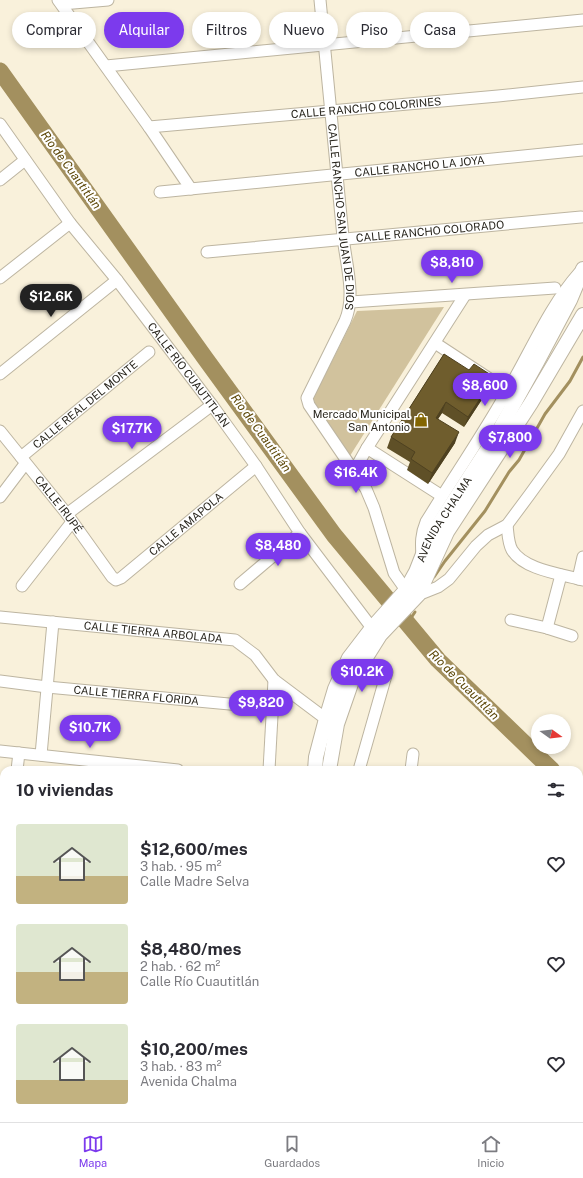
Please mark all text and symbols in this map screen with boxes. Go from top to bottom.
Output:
chip: Comprar [12,12,96,48]
chip: Alquilar [104,12,184,48]
chip: Filtros [192,12,261,48]
chip: Nuevo [269,12,338,48]
chip: Piso [346,12,402,48]
chip: Casa [410,12,470,48]
street label: CALLE RANCHO COLORINES [290,95,442,120]
street label: CALLE RANCHO SAN JUAN DE DIOS [326,123,356,311]
water label: Rio de Cuautitlán [38,128,104,212]
street label: CALLE RANCHO LA JOYA [354,154,486,179]
street label: CALLE RANCHO COLORADO [355,218,505,244]
pin: $8,810 [419,250,485,284]
text: $8,810 [430,255,474,270]
pin: $12.6K [18,284,84,318]
text: $12.6K [29,289,73,304]
street label: CALLE RÍO CUAUTITLÁN [146,320,232,429]
street label: CALLE REAL DEL MONTE [30,358,140,451]
pin: $8,600 [452,373,518,407]
text: $8,600 [462,378,508,393]
water label: Rio de Cuautitlán [228,391,294,475]
place label: Mercado Municipal San Antonio [313,408,410,433]
shop icon: Mercado Municipal San Antonio [413,412,429,428]
pin: $17.7K [99,416,165,450]
text: $17.7K [112,421,152,436]
pin: $7,800 [477,425,543,459]
text: $7,800 [488,430,532,445]
pin: $16.4K [323,460,389,494]
text: $16.4K [334,465,378,480]
street label: CALLE IRUPÉ [33,473,86,536]
street label: AVENIDA CHALMA [414,474,474,564]
street label: CALLE AMAPOLA [147,490,226,558]
pin: $8,480 [245,533,311,567]
text: $8,480 [255,538,301,553]
street label: CALLE TIERRA ARBOLADA [83,619,224,645]
water label: Rio de Cuautitlán [426,647,502,723]
pin: $10.2K [329,659,395,693]
text: $10.2K [340,664,384,679]
street label: CALLE TIERRA FLORIDA [73,683,200,707]
pin: $9,820 [228,690,294,724]
text: $9,820 [238,695,284,710]
north arrow [531,714,571,754]
map controls [531,714,571,754]
pin: $10.7K [57,715,123,749]
text: $10.7K [69,720,111,735]
icon: filters [545,779,567,801]
text: 10 viviendas [16,780,114,800]
text: $12,600/mes [140,839,248,859]
icon: home [48,840,96,888]
icon: heart [545,853,567,875]
text: 3 hab. · 95 m² [140,859,221,874]
text: Calle Madre Selva [140,874,249,889]
text: $8,480/mes [140,939,242,959]
icon: home [48,940,96,988]
icon: heart [545,953,567,975]
text: 2 hab. · 62 m² [140,959,220,974]
text: Calle Río Cuautitlán [140,974,259,989]
text: $10,200/mes [140,1039,248,1059]
icon: home [48,1040,96,1088]
icon: heart [545,1053,567,1075]
text: 3 hab. · 83 m² [140,1059,222,1074]
text: Avenida Chalma [140,1074,237,1089]
tab: Mapa [79,1133,107,1169]
tab: Guardados [264,1133,320,1169]
tab: Inicio [477,1133,504,1169]

